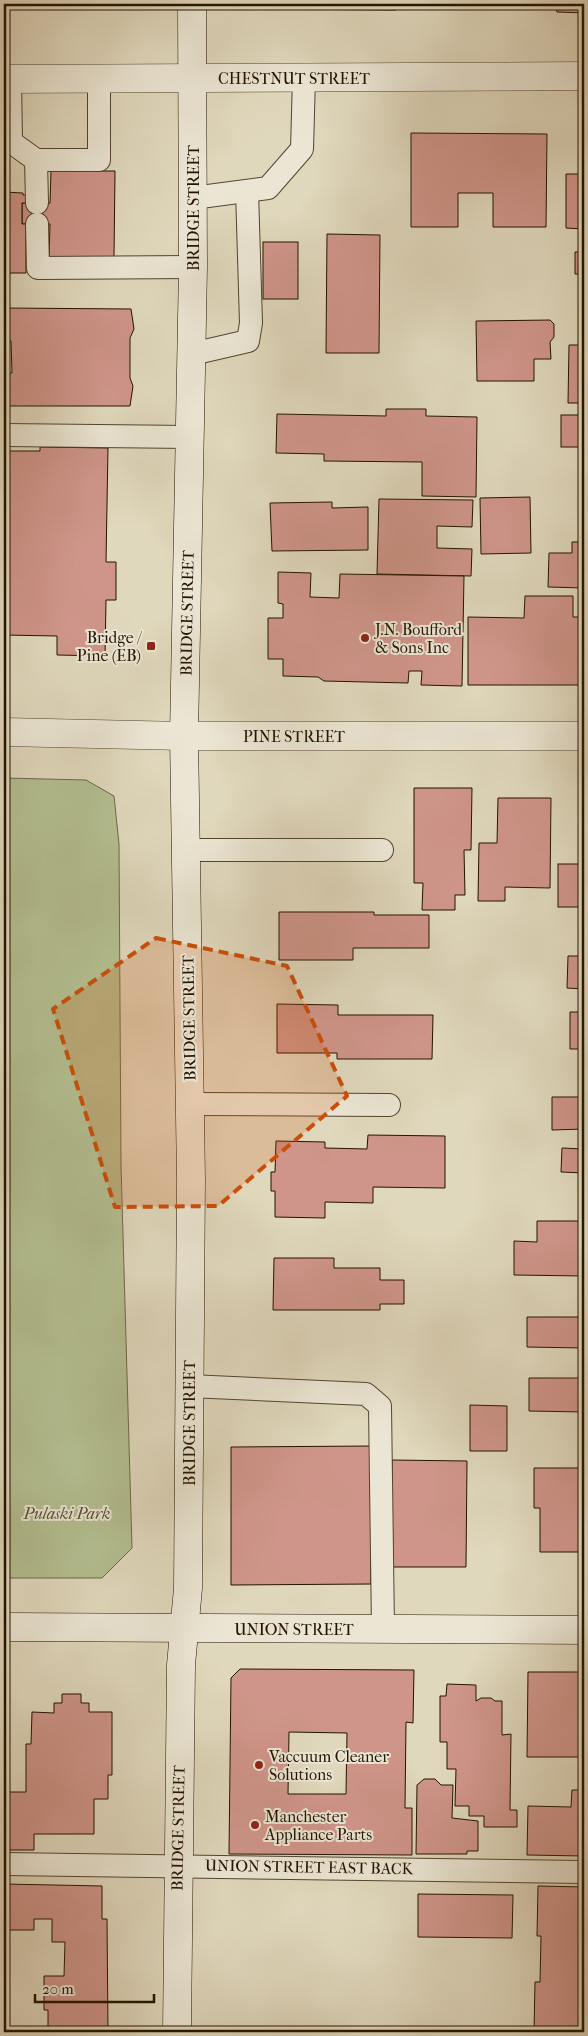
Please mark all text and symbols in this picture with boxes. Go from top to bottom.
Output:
street label: CHESTNUT STREET [218,69,370,88]
street label: BRIDGE STREET [184,145,203,271]
street label: BRIDGE STREET [176,550,198,676]
place label: J.N. Boufford & Sons Inc [373,620,462,657]
place label: Bridge / Pine (EB) [77,628,143,665]
marker: J.N. Boufford & Sons Inc [359,632,371,644]
marker: Bridge / Pine (EB) [145,640,157,652]
street label: PINE STREET [243,727,345,746]
street label: BRIDGE STREET [178,955,200,1081]
street label: BRIDGE STREET [180,1360,199,1486]
park label: Pulaski Park [23,1504,110,1523]
street label: UNION STREET [234,1620,354,1639]
place label: Vaccuum Cleaner Solutions [268,1747,389,1784]
marker: Vaccuum Cleaner Solutions [253,1759,265,1771]
street label: BRIDGE STREET [167,1765,189,1891]
place label: Manchester Appliance Parts [264,1807,372,1844]
marker: Manchester Appliance Parts [249,1819,261,1831]
street label: UNION STREET EAST BACK [205,1856,415,1878]
scale bar [35,1971,154,2003]
text: 20 m [42,1980,74,1998]

